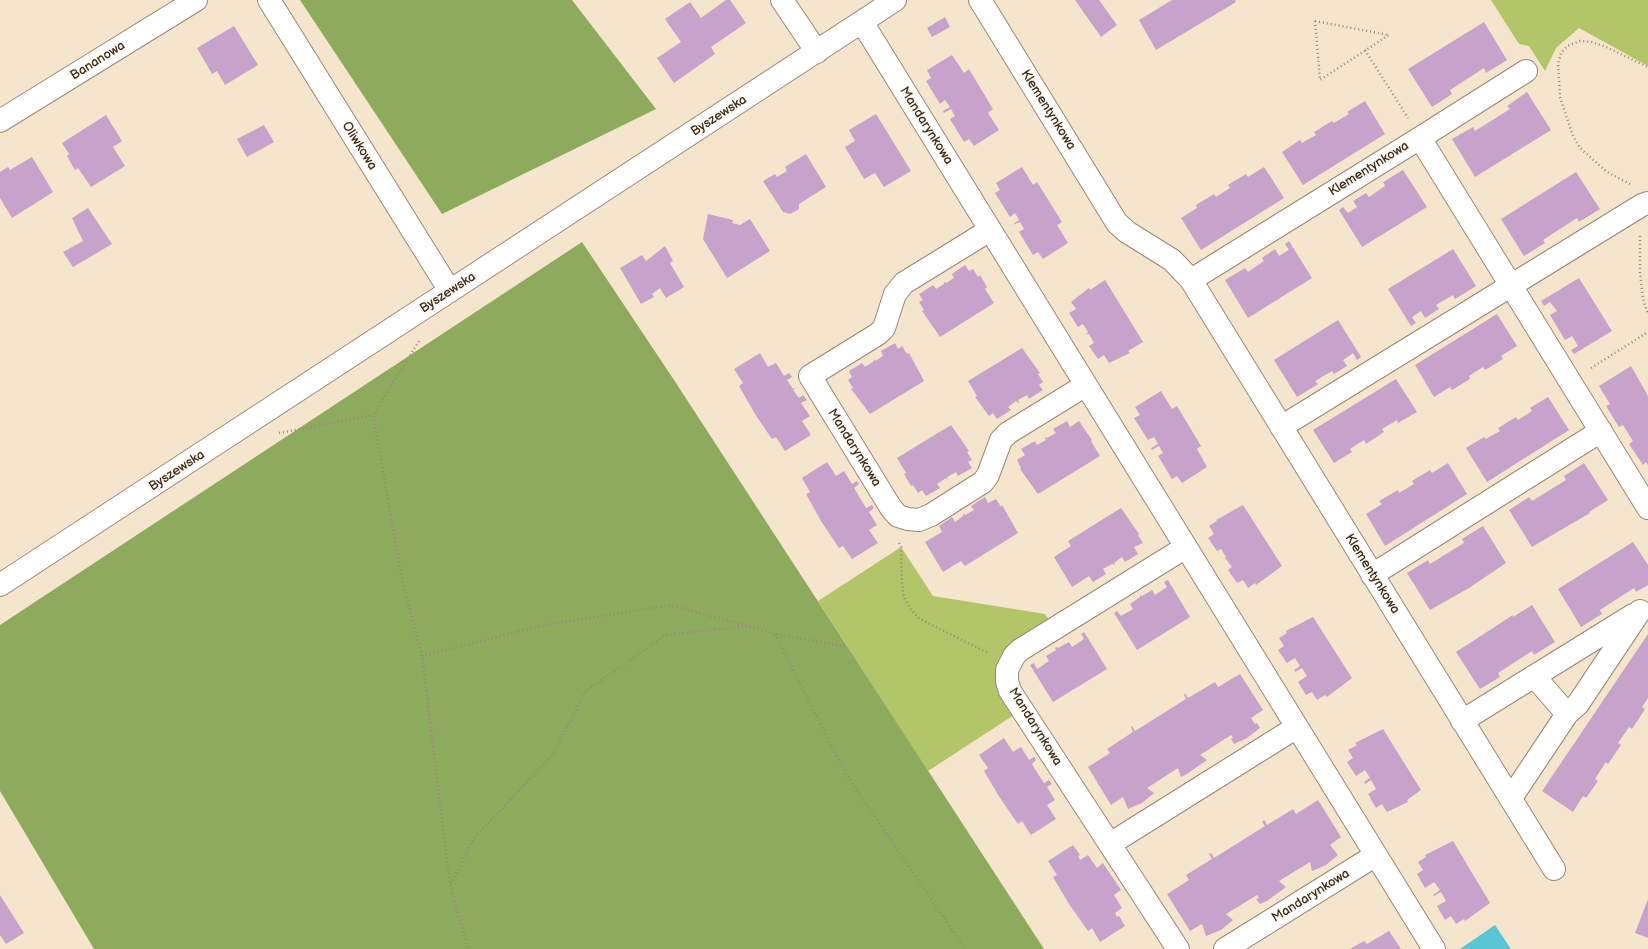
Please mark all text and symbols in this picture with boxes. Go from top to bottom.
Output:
street label: Bananowa [68,38,128,84]
street label: Klementynkowa [1017,67,1079,153]
street label: Mandarynkowa [896,84,956,168]
street label: Byszewska [688,92,750,140]
street label: Oliwkowa [338,119,380,173]
street label: Klementynkowa [1326,138,1412,200]
street label: Byszewska [417,269,479,317]
street label: Mandarynkowa [824,406,884,490]
street label: Byszewska [146,447,208,495]
street label: Klementynkowa [1341,531,1403,617]
street label: Mandarynkowa [1005,685,1065,769]
street label: Mandarynkowa [1269,866,1353,926]

